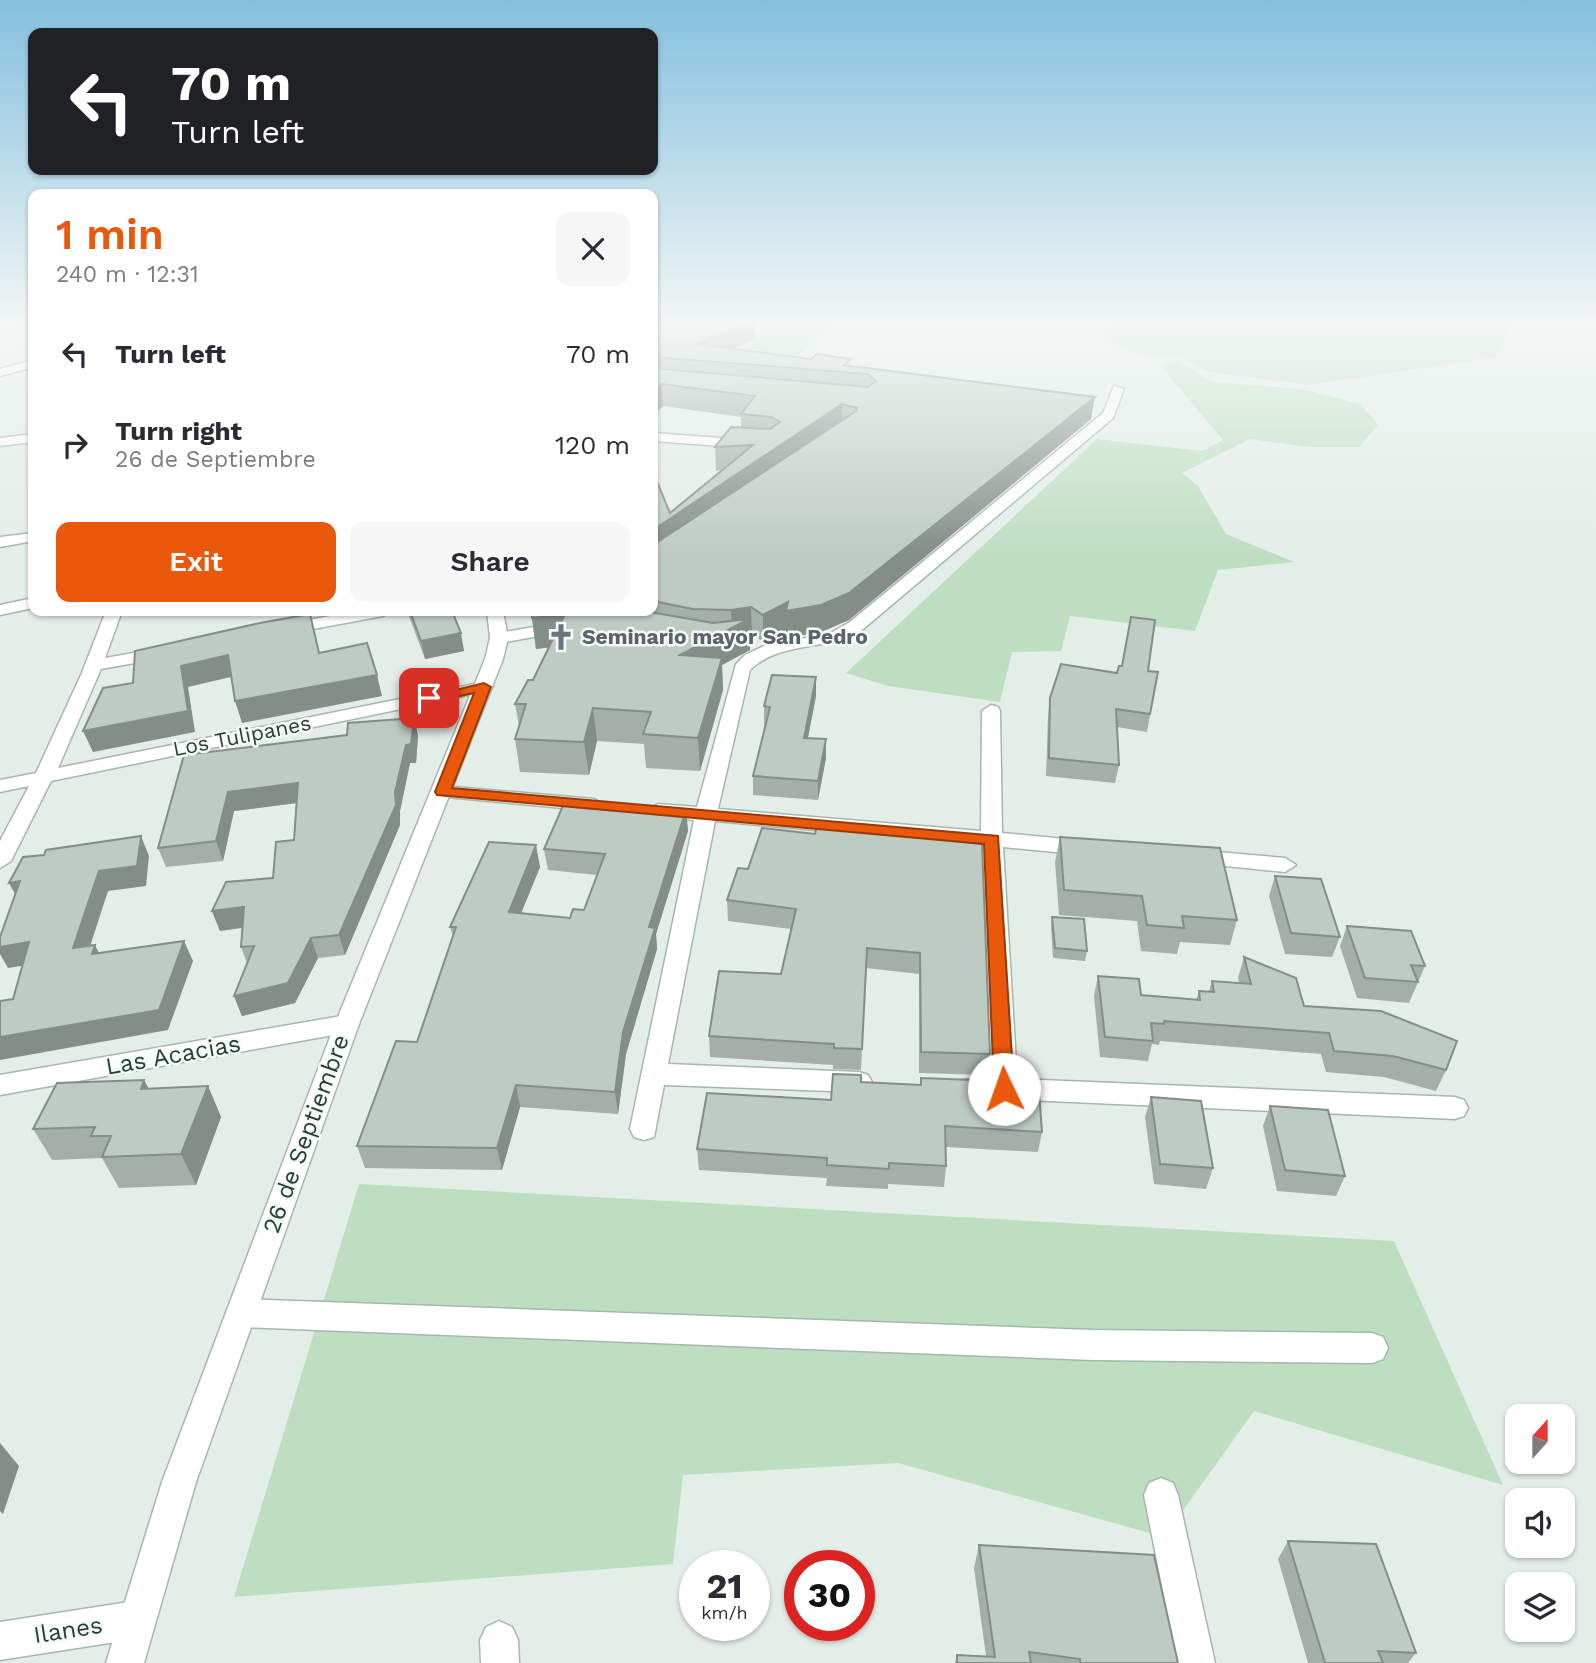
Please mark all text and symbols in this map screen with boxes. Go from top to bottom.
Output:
text: 70 m [171,54,291,112]
icon: left [56,56,147,147]
text: Turn left [171,113,304,151]
text: 1 min [56,210,164,259]
button: close [556,212,630,286]
text: 240 m · 12:31 [56,261,199,288]
icon: left [56,335,94,373]
text: Turn left [115,339,226,369]
text: 70 m [566,339,630,369]
text: Turn right [115,416,242,446]
icon: right [56,426,94,464]
text: 120 m [555,430,630,460]
text: 26 de Septiembre [115,446,316,473]
button: Exit [56,522,336,602]
button: Share [350,522,630,602]
church icon: Seminario mayor San Pedro [546,622,576,652]
place label: Seminario mayor San Pedro [582,624,868,649]
pin [399,668,459,728]
icon: arrive [410,679,448,717]
street label: Los Tulipanes [171,710,313,761]
street label: Las Acacias [103,1029,243,1081]
street label: 26 de Septiembre [257,1031,355,1237]
position arrow [967,1052,1041,1126]
north arrow [1505,1404,1575,1474]
map controls [1505,1404,1575,1642]
button: sound [1505,1488,1575,1558]
speed limit sign: 30 [784,1550,875,1641]
text: 21 [707,1565,742,1607]
button: layers [1505,1572,1575,1642]
text: km/h [701,1602,748,1623]
street label: Ilanes [32,1611,104,1649]

